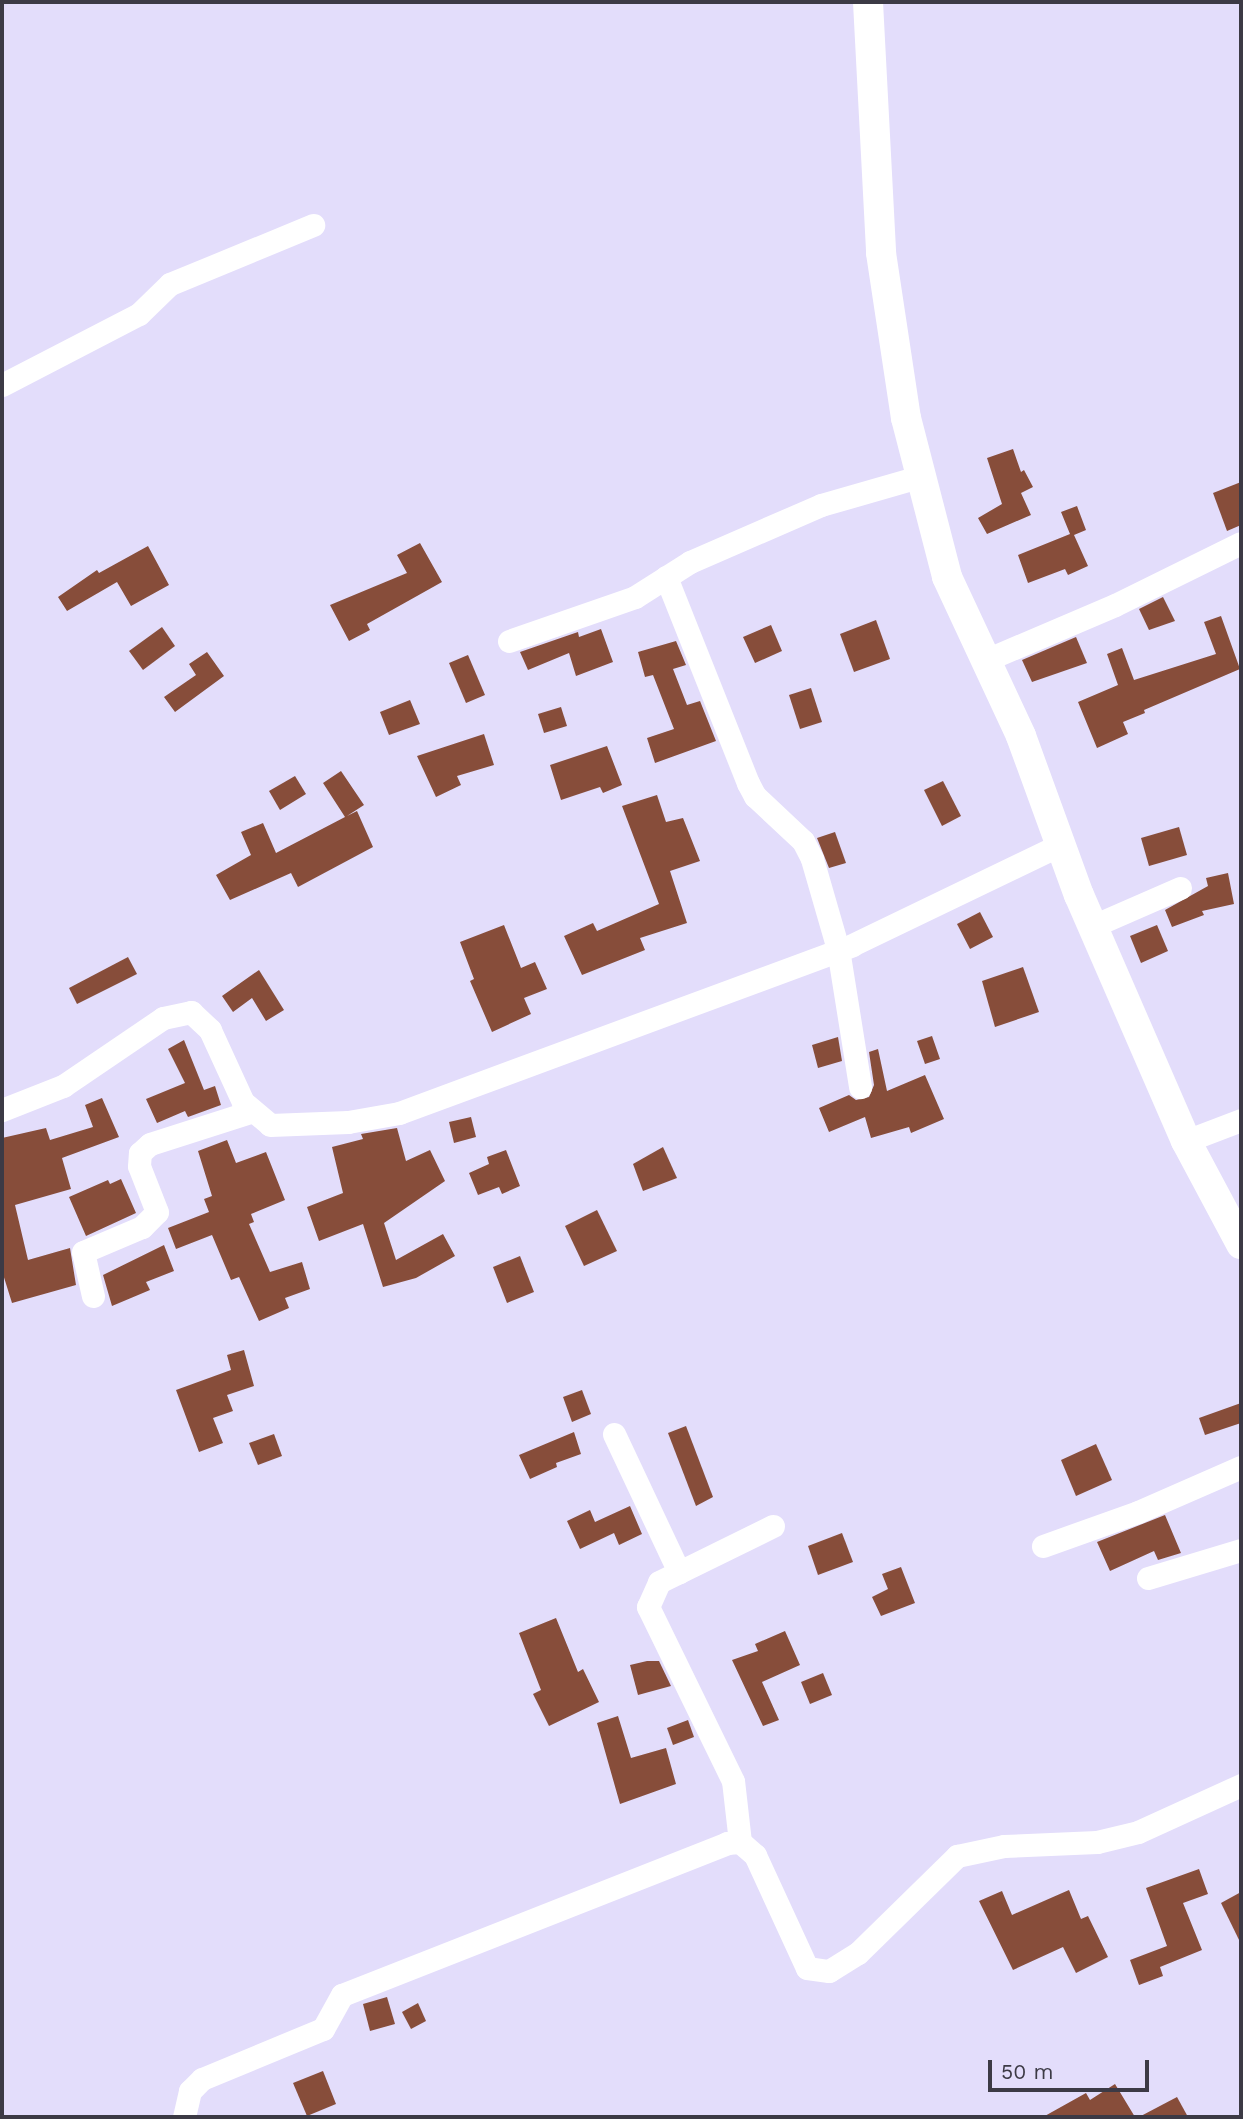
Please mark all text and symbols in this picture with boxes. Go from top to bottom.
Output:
scale bar [991,2046,1152,2090]
text: 50 m [1001,2059,1053,2084]

